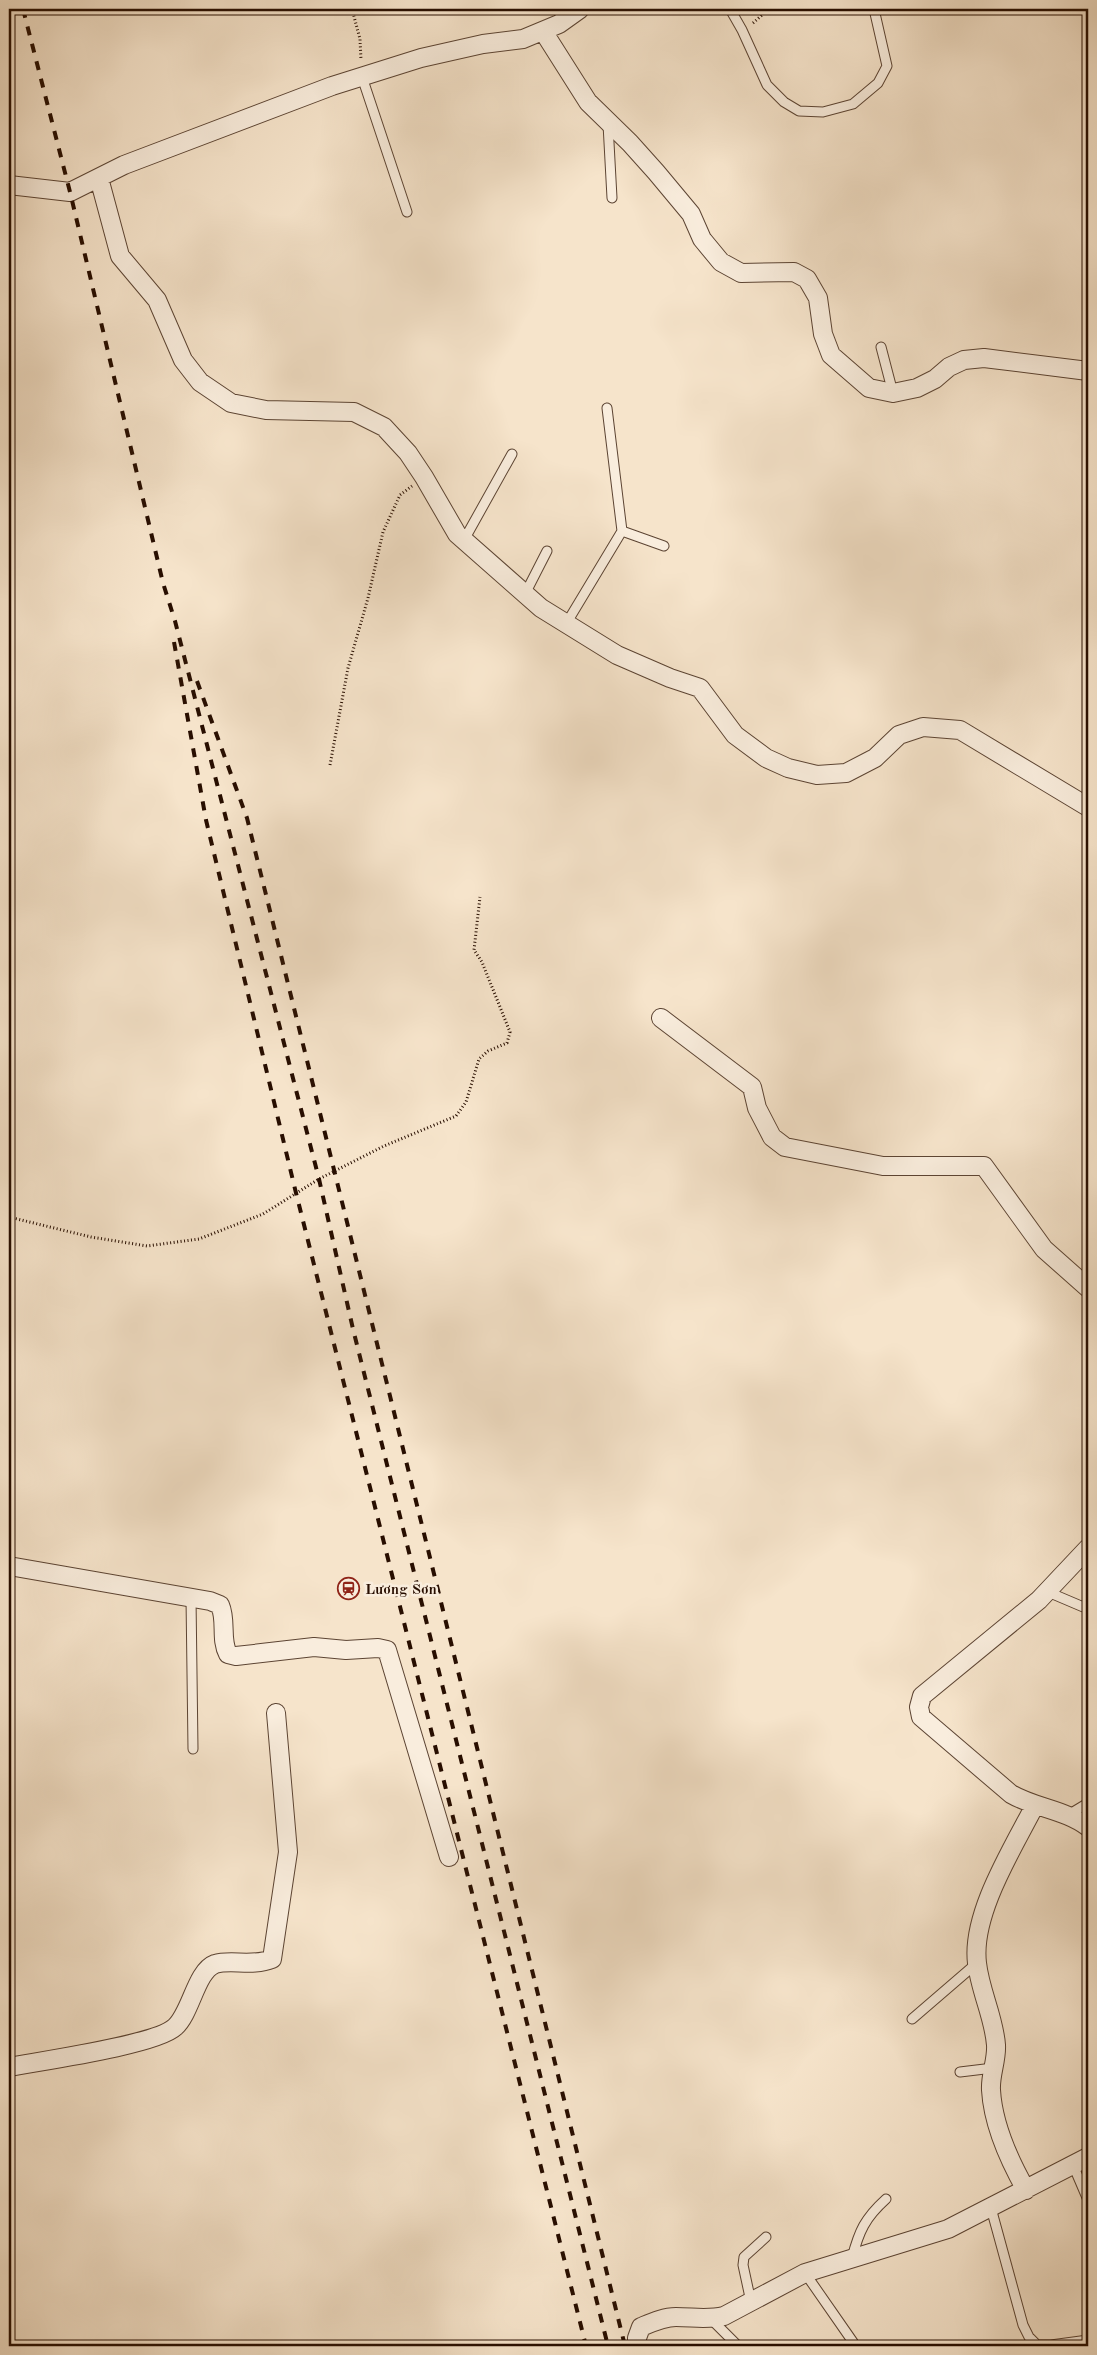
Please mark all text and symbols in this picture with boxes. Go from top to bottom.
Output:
station icon: Lương Sơn [337,1577,361,1601]
place label: Lương Sơn [365,1583,437,1598]

